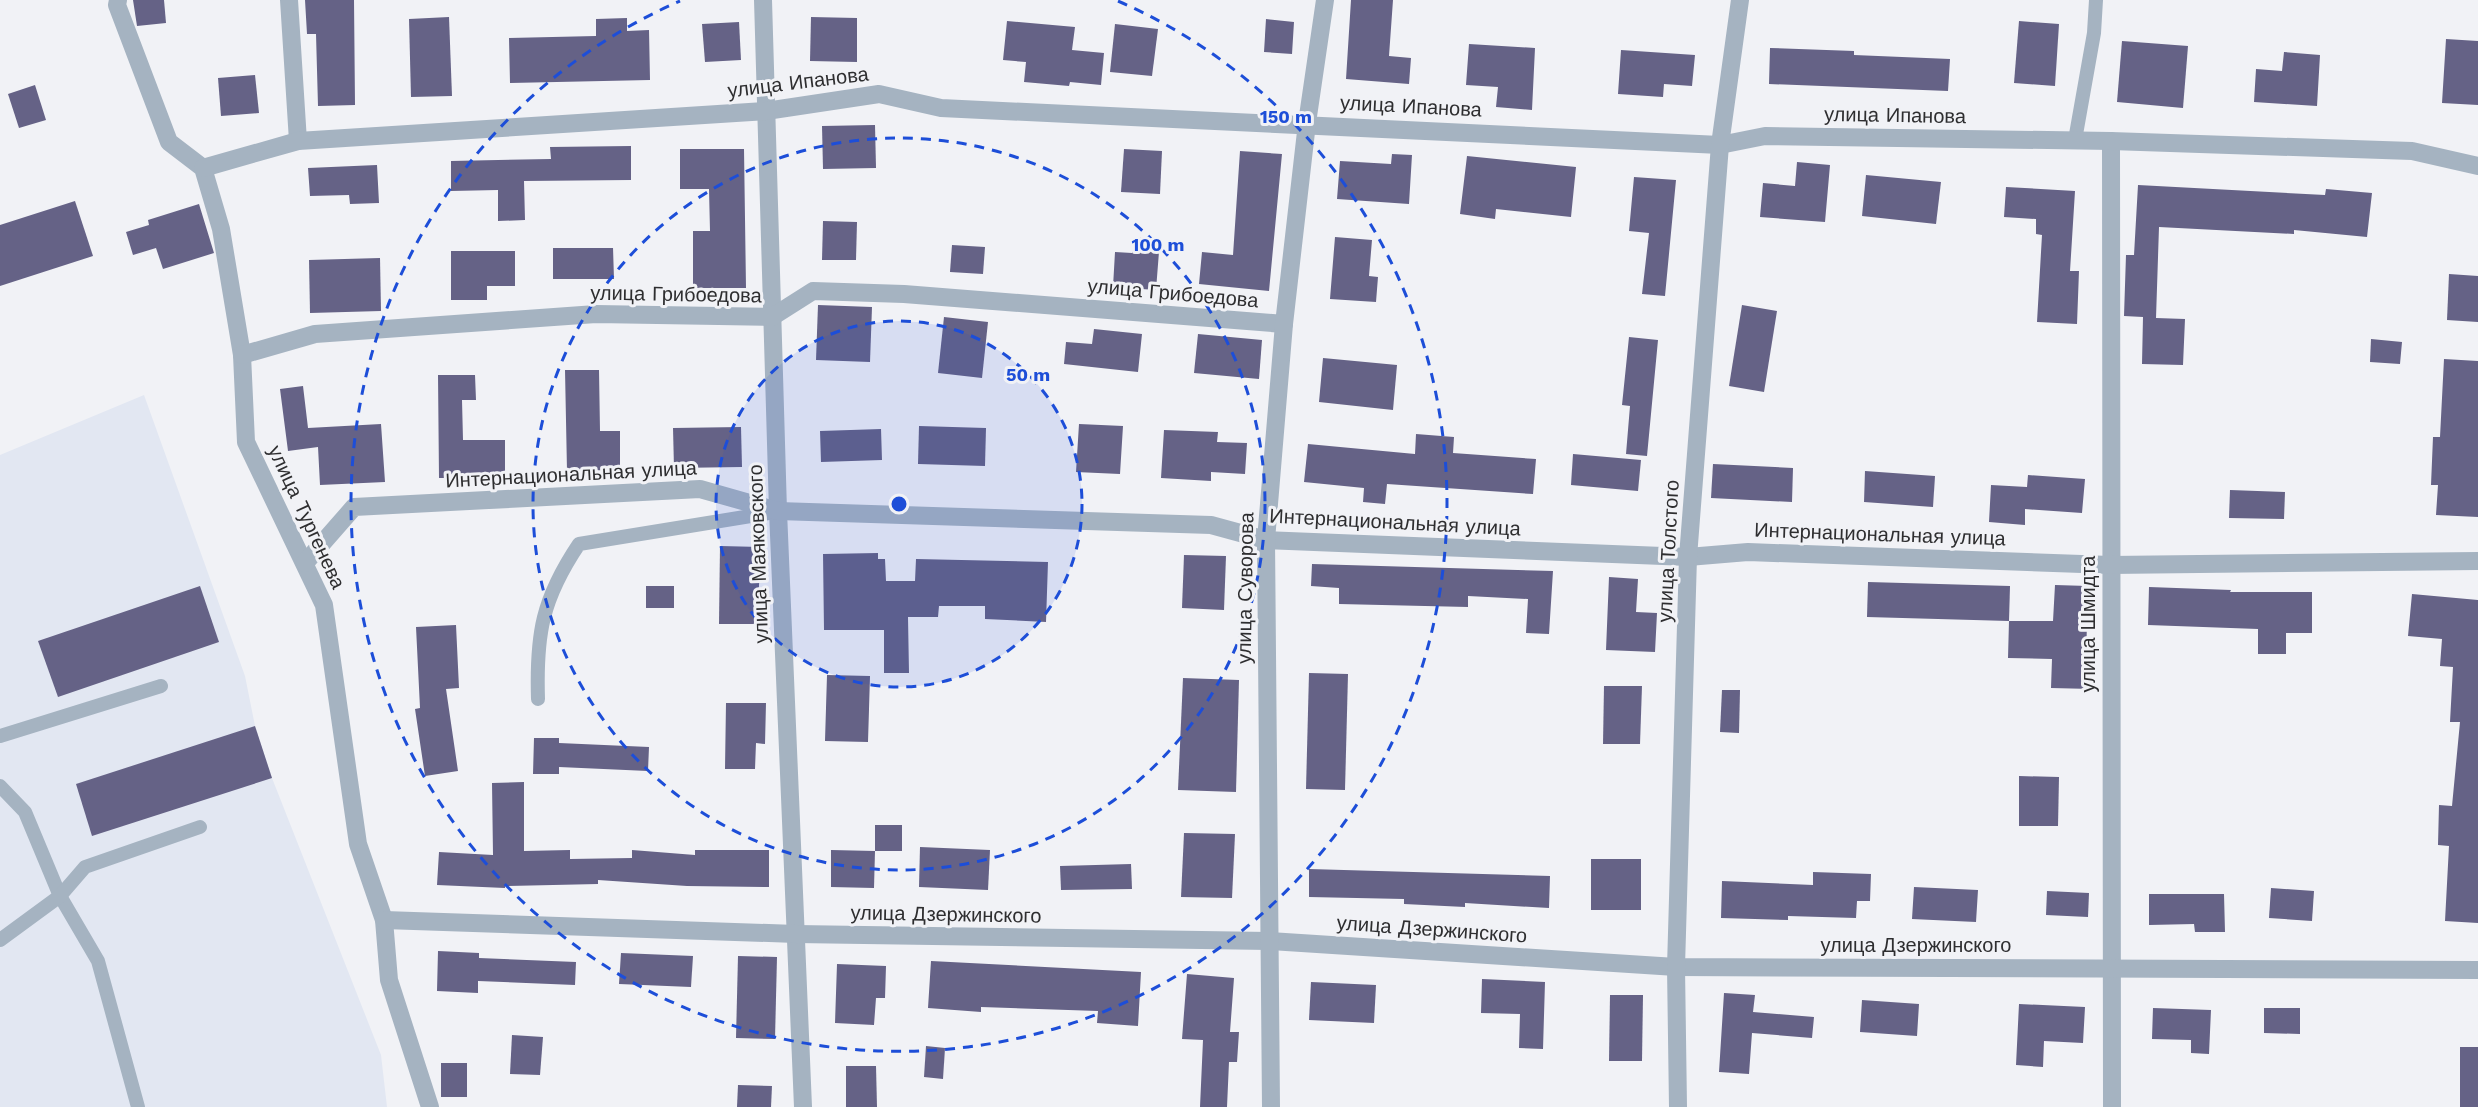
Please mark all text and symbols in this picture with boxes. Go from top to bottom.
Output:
street label: улица Ипанова [726,61,871,103]
street label: улица Ипанова [1340,90,1483,122]
street label: улица Ипанова [1824,102,1967,128]
text: 150 m [1260,106,1312,127]
text: 100 m [1131,234,1185,255]
street label: улица Грибоедова [1087,274,1260,312]
street label: улица Грибоедова [590,281,763,308]
text: 50 m [1006,364,1050,385]
street label: улица Тургенева [263,441,351,593]
street label: Интернациональная улица [445,455,698,493]
street label: улица Маяковского [743,464,773,644]
street label: улица Толстого [1652,479,1684,623]
centre of rings [889,494,909,514]
street label: Интернациональная улица [1269,503,1522,541]
street label: улица Суворова [1232,511,1258,664]
street label: Интернациональная улица [1754,518,2007,550]
street label: улица Шмидта [2076,555,2100,692]
street label: улица Дзержинского [850,900,1042,928]
street label: улица Дзержинского [1336,910,1528,948]
street label: улица Дзержинского [1821,933,2011,957]

